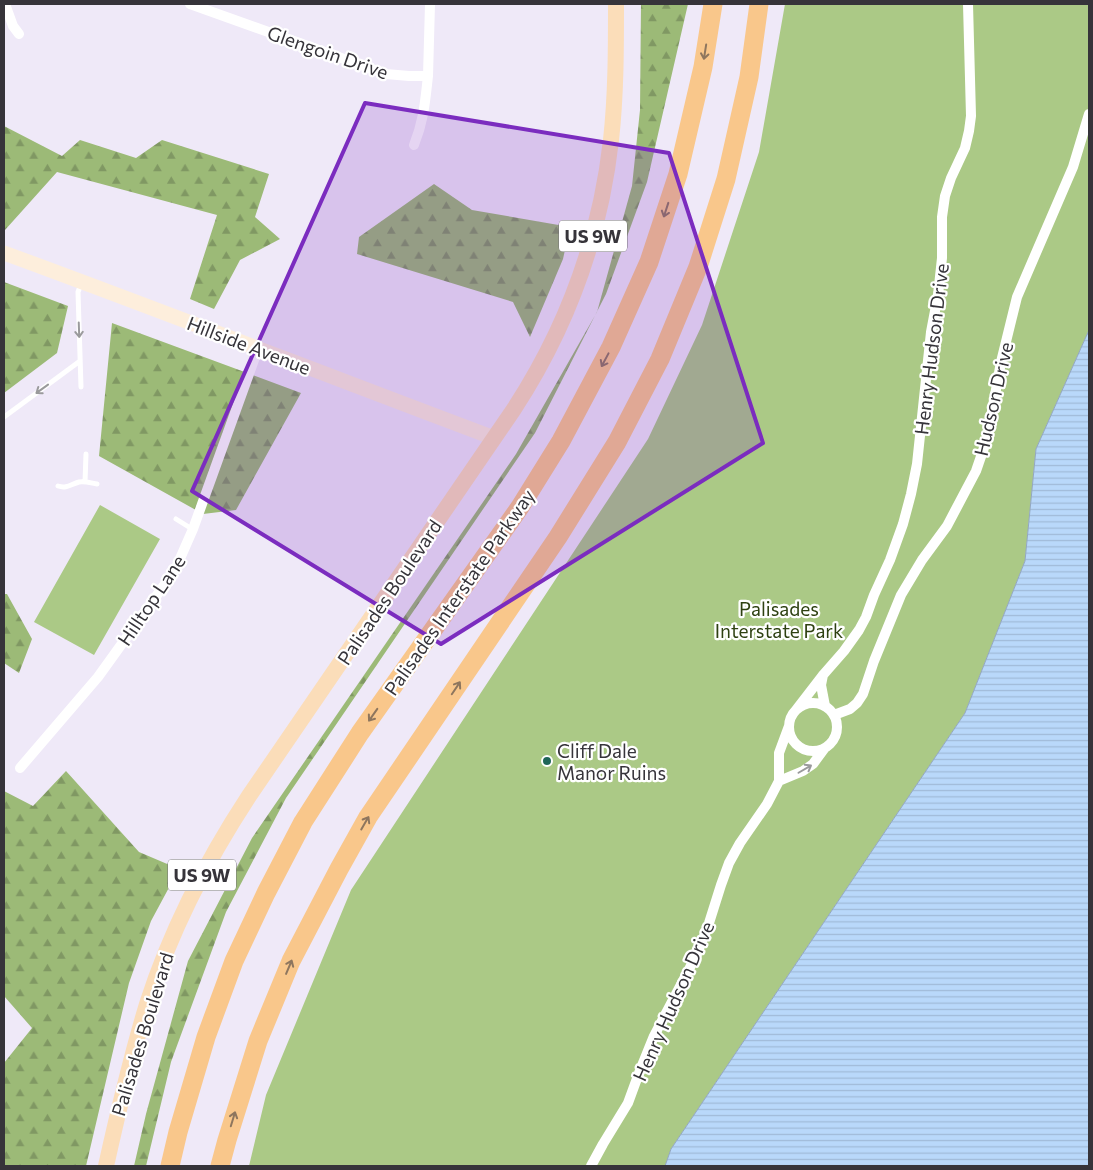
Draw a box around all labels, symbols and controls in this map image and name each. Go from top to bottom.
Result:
street label: Glengoin Drive [264,21,392,83]
one-way arrow [700,44,710,60]
one-way arrow [661,201,671,217]
road number: US 9W [559,220,627,252]
street label: Henry Hudson Drive [909,262,953,436]
street label: Hillside Avenue [184,311,314,379]
one-way arrow [74,321,84,337]
street label: Hudson Drive [969,340,1017,458]
one-way arrow [600,352,610,367]
one-way arrow [35,384,49,394]
street label: Palisades Interstate Parkway [379,484,539,700]
street label: Palisades Boulevard [332,515,446,669]
street label: Hilltop Lane [112,550,190,650]
park label: Palisades Interstate Park [715,597,843,642]
one-way arrow [451,682,461,696]
one-way arrow [368,708,378,722]
place label: Cliff Dale Manor Ruins [557,739,666,784]
marker: Cliff Dale Manor Ruins [541,755,553,767]
one-way arrow [797,763,811,773]
one-way arrow [360,816,370,831]
road number: US 9W [168,860,236,890]
street label: Henry Hudson Drive [627,918,719,1084]
street label: Palisades Boulevard [106,949,178,1119]
one-way arrow [285,960,294,975]
one-way arrow [229,1112,239,1128]

